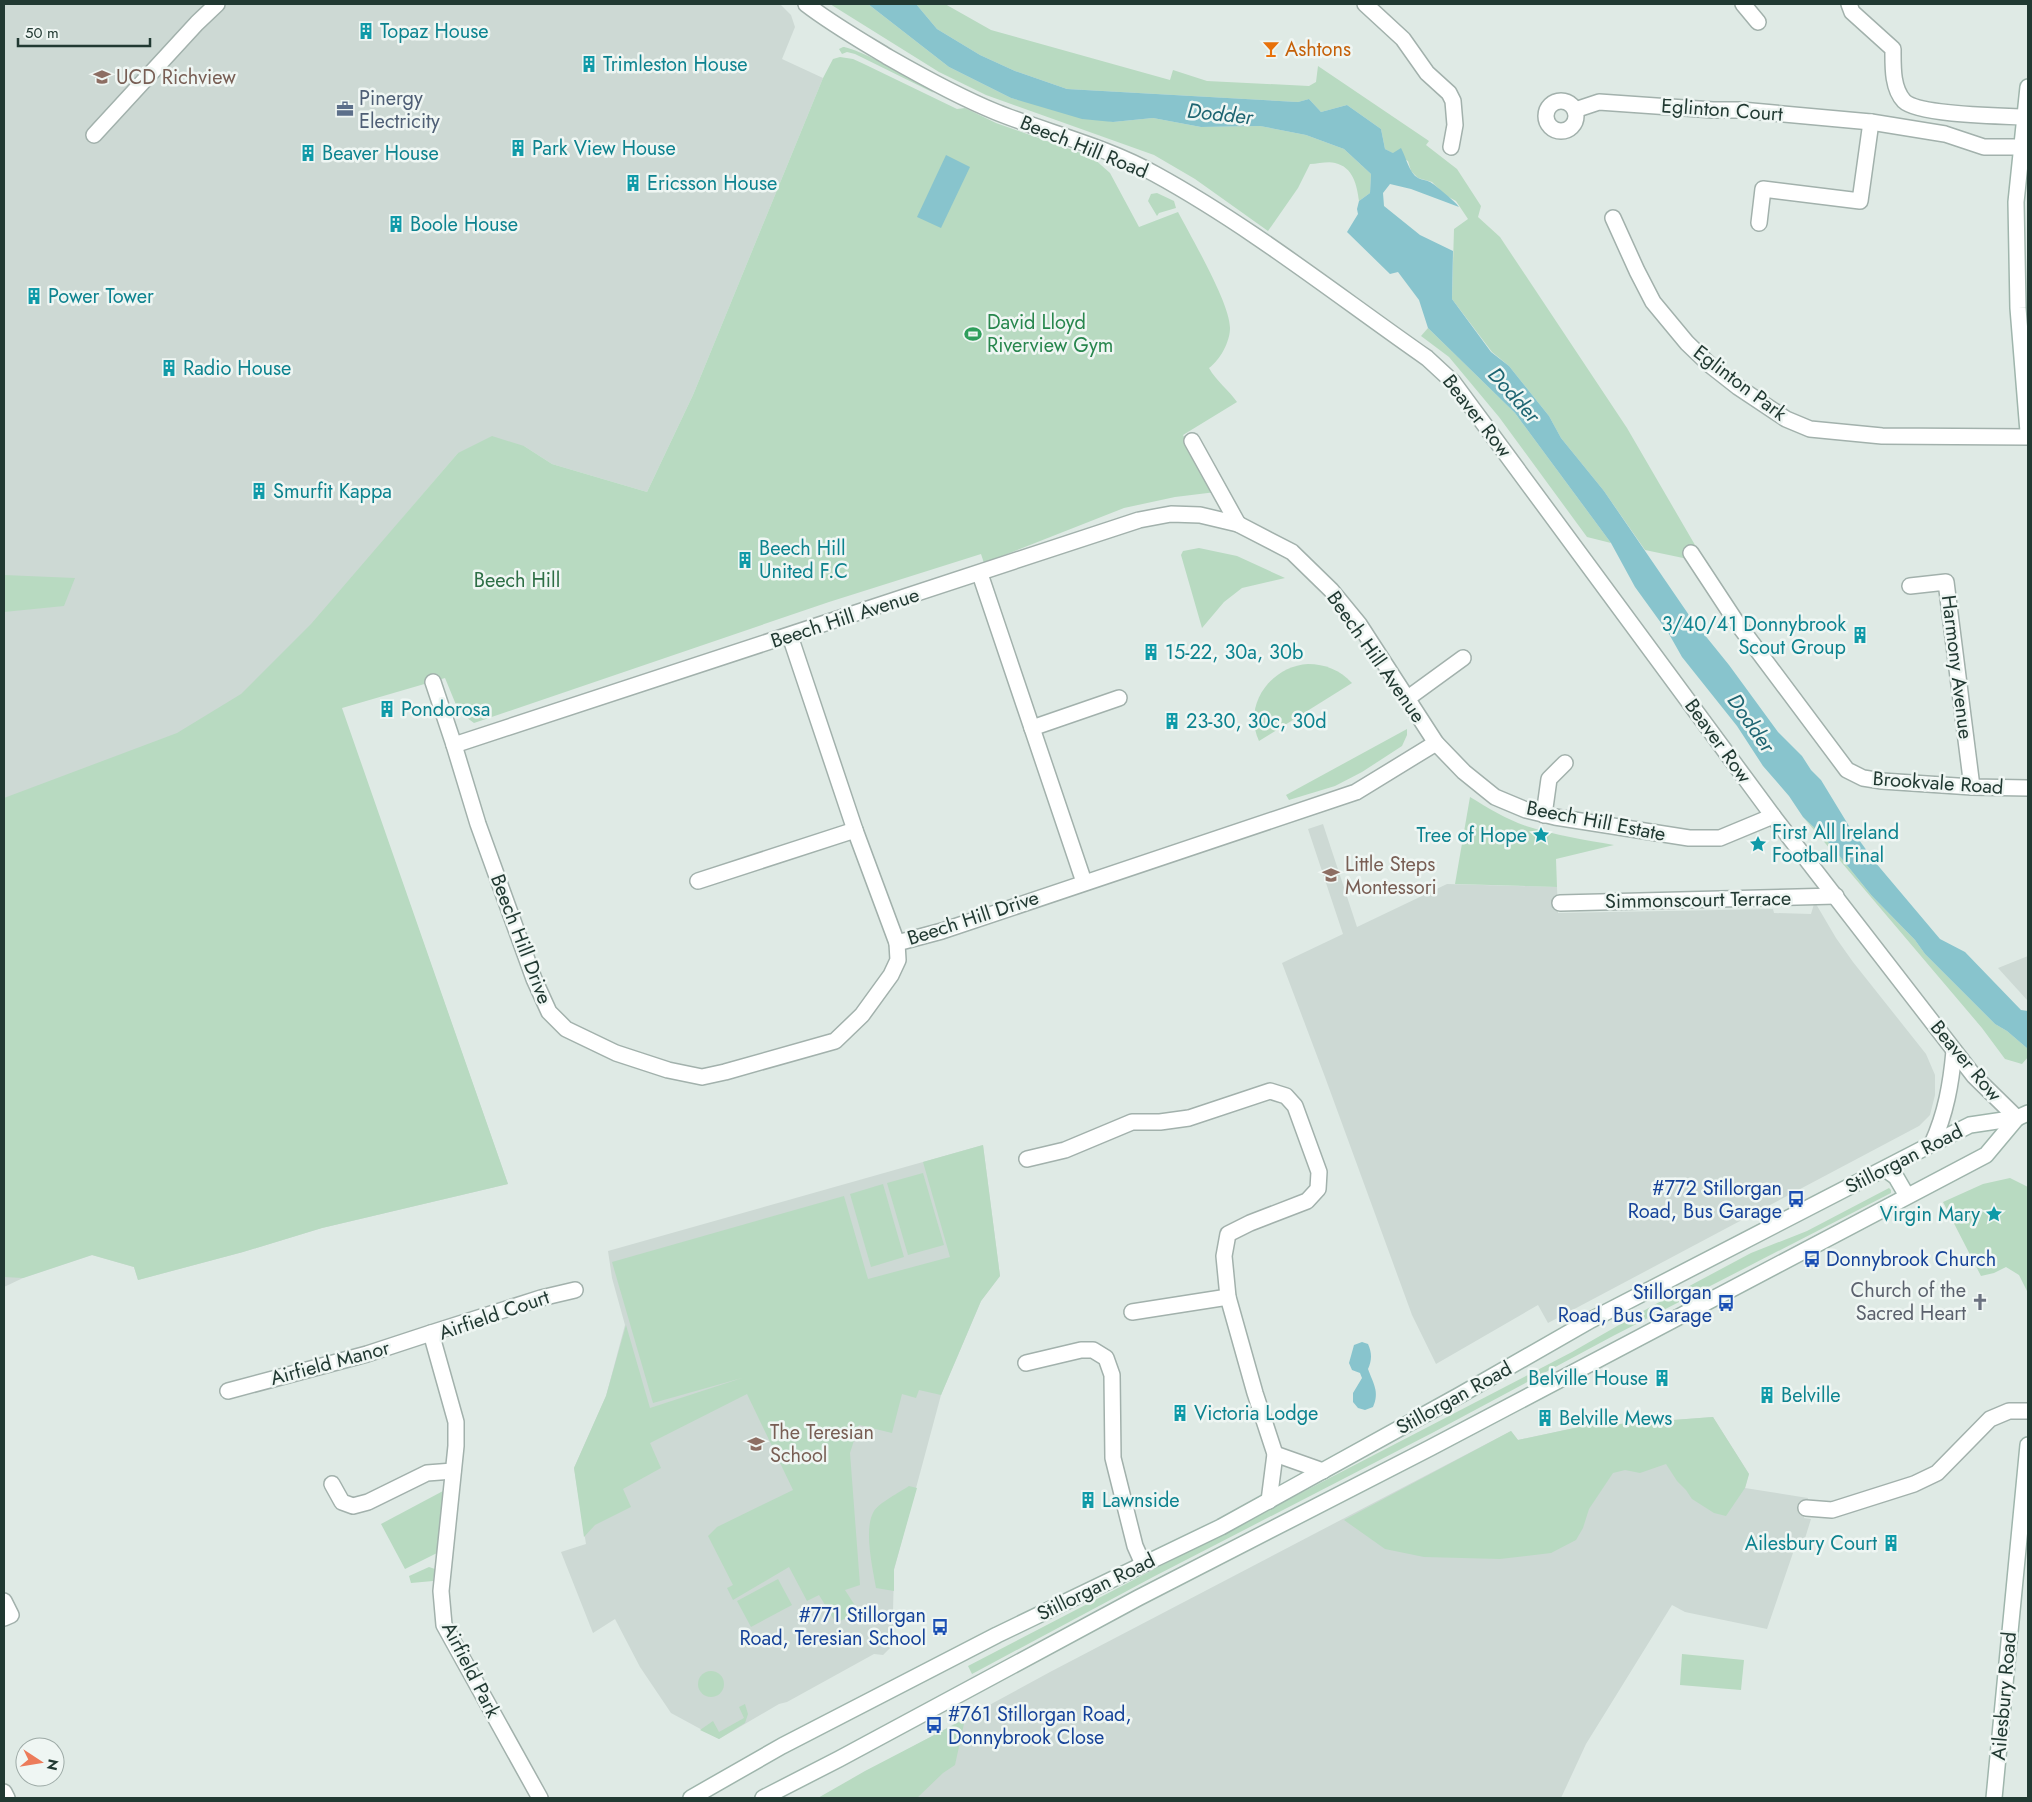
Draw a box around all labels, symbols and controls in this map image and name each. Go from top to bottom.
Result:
scale bar [18,15,150,47]
place label: Topaz House [380,17,489,46]
building icon: Topaz House [356,21,376,41]
text: 50 m [25,22,59,44]
place label: Ashtons [1285,35,1351,64]
bar icon: Ashtons [1261,39,1281,59]
place label: Trimleston House [603,50,748,79]
building icon: Trimleston House [579,54,599,74]
place label: UCD Richview [116,63,236,92]
school or university icon: UCD Richview [92,67,112,87]
place label: Pinergy Electricity [359,84,440,136]
street label: Eglinton Court [1660,91,1784,129]
water label: Dodder [1186,96,1255,132]
office icon: Pinergy Electricity [335,99,355,119]
street label: Beech Hill Road [1016,108,1152,186]
place label: Park View House [532,134,676,163]
building icon: Park View House [508,138,528,158]
place label: Beaver House [322,139,439,168]
building icon: Beaver House [298,143,318,163]
place label: Ericsson House [647,169,777,198]
building icon: Ericsson House [623,173,643,193]
place label: Boole House [410,210,518,239]
building icon: Boole House [386,214,406,234]
place label: Power Tower [48,282,154,311]
building icon: Power Tower [24,286,44,306]
place label: David Lloyd Riverview Gym [987,308,1113,360]
sports icon: David Lloyd Riverview Gym [963,324,983,344]
street label: Eglinton Park [1687,338,1793,428]
place label: Radio House [183,354,291,383]
building icon: Radio House [159,358,179,378]
water label: Dodder [1481,361,1548,430]
street label: Beaver Row [1435,368,1519,464]
place label: Smurfit Kappa [273,477,392,506]
building icon: Smurfit Kappa [249,481,269,501]
place label: Beech Hill United F.C [759,534,848,586]
building icon: Beech Hill United F.C [735,550,755,570]
park label: Beech Hill [474,566,560,595]
street label: Beech Hill Avenue [767,580,923,656]
street label: Beech Hill Avenue [1320,585,1432,729]
street label: Harmony Avenue [1934,593,1980,741]
place label: 3/40/41 Donnybrook Scout Group [1662,610,1846,662]
building icon: 3/40/41 Donnybrook Scout Group [1850,625,1870,645]
place label: 15-22, 30a, 30b [1165,638,1303,667]
building icon: 15-22, 30a, 30b [1141,642,1161,662]
water label: Dodder [1720,687,1783,759]
street label: Beaver Row [1677,693,1759,790]
place label: Pondorosa [401,695,490,724]
building icon: Pondorosa [377,699,397,719]
place label: 23-30, 30c, 30d [1186,707,1327,736]
building icon: 23-30, 30c, 30d [1162,711,1182,731]
street label: Brookvale Road [1872,764,2004,802]
street label: Beech Hill Estate [1524,793,1668,849]
place label: First All Ireland Football Final [1772,818,1899,870]
place label: Tree of Hope [1417,821,1527,850]
place icon: Tree of Hope [1531,825,1551,845]
place icon: First All Ireland Football Final [1748,834,1768,854]
place label: Little Steps Montessori [1345,850,1437,902]
school or university icon: Little Steps Montessori [1321,865,1341,885]
street label: Beech Hill Drive [483,870,559,1008]
street label: Beech Hill Drive [903,883,1043,953]
street label: Simmonscourt Terrace [1605,884,1791,916]
street label: Beaver Row [1923,1014,2009,1108]
street label: Stillorgan Road [1840,1117,1968,1201]
place label: #772 Stillorgan Road, Bus Garage [1628,1174,1782,1226]
bus stop icon: #772 Stillorgan Road, Bus Garage [1786,1189,1806,1209]
place label: Virgin Mary [1880,1200,1980,1229]
place icon: Virgin Mary [1984,1204,2004,1224]
place label: Donnybrook Church [1826,1245,1996,1274]
bus stop icon: Donnybrook Church [1802,1249,1822,1269]
place label: Church of the Sacred Heart [1850,1276,1966,1328]
place label: Stillorgan Road, Bus Garage [1558,1278,1712,1330]
street label: Airfield Court [435,1282,553,1347]
church icon: Church of the Sacred Heart [1970,1292,1990,1312]
bus stop icon: Stillorgan Road, Bus Garage [1716,1293,1736,1313]
street label: Airfield Manor [267,1333,393,1393]
street label: Stillorgan Road [1391,1354,1517,1442]
place label: Belville House [1528,1364,1648,1393]
building icon: Belville House [1652,1368,1672,1388]
place label: Belville [1781,1381,1841,1410]
building icon: Belville [1757,1385,1777,1405]
place label: Victoria Lodge [1194,1399,1318,1428]
building icon: Victoria Lodge [1170,1403,1190,1423]
place label: Belville Mews [1559,1404,1672,1433]
building icon: Belville Mews [1535,1408,1555,1428]
place label: The Teresian School [770,1418,874,1470]
school or university icon: The Teresian School [746,1434,766,1454]
place label: Lawnside [1102,1486,1180,1515]
building icon: Lawnside [1078,1490,1098,1510]
place label: Ailesbury Court [1745,1529,1877,1558]
building icon: Ailesbury Court [1881,1533,1901,1553]
street label: Stillorgan Road [1032,1546,1160,1628]
place label: #771 Stillorgan Road, Teresian School [739,1601,926,1653]
street label: Airfield Park [434,1617,508,1723]
bus stop icon: #771 Stillorgan Road, Teresian School [930,1617,950,1637]
street label: Ailesbury Road [1984,1631,2024,1761]
place label: #761 Stillorgan Road, Donnybrook Close [948,1700,1132,1752]
bus stop icon: #761 Stillorgan Road, Donnybrook Close [924,1715,944,1735]
north arrow [15,1737,65,1787]
text: N [42,1757,64,1772]

